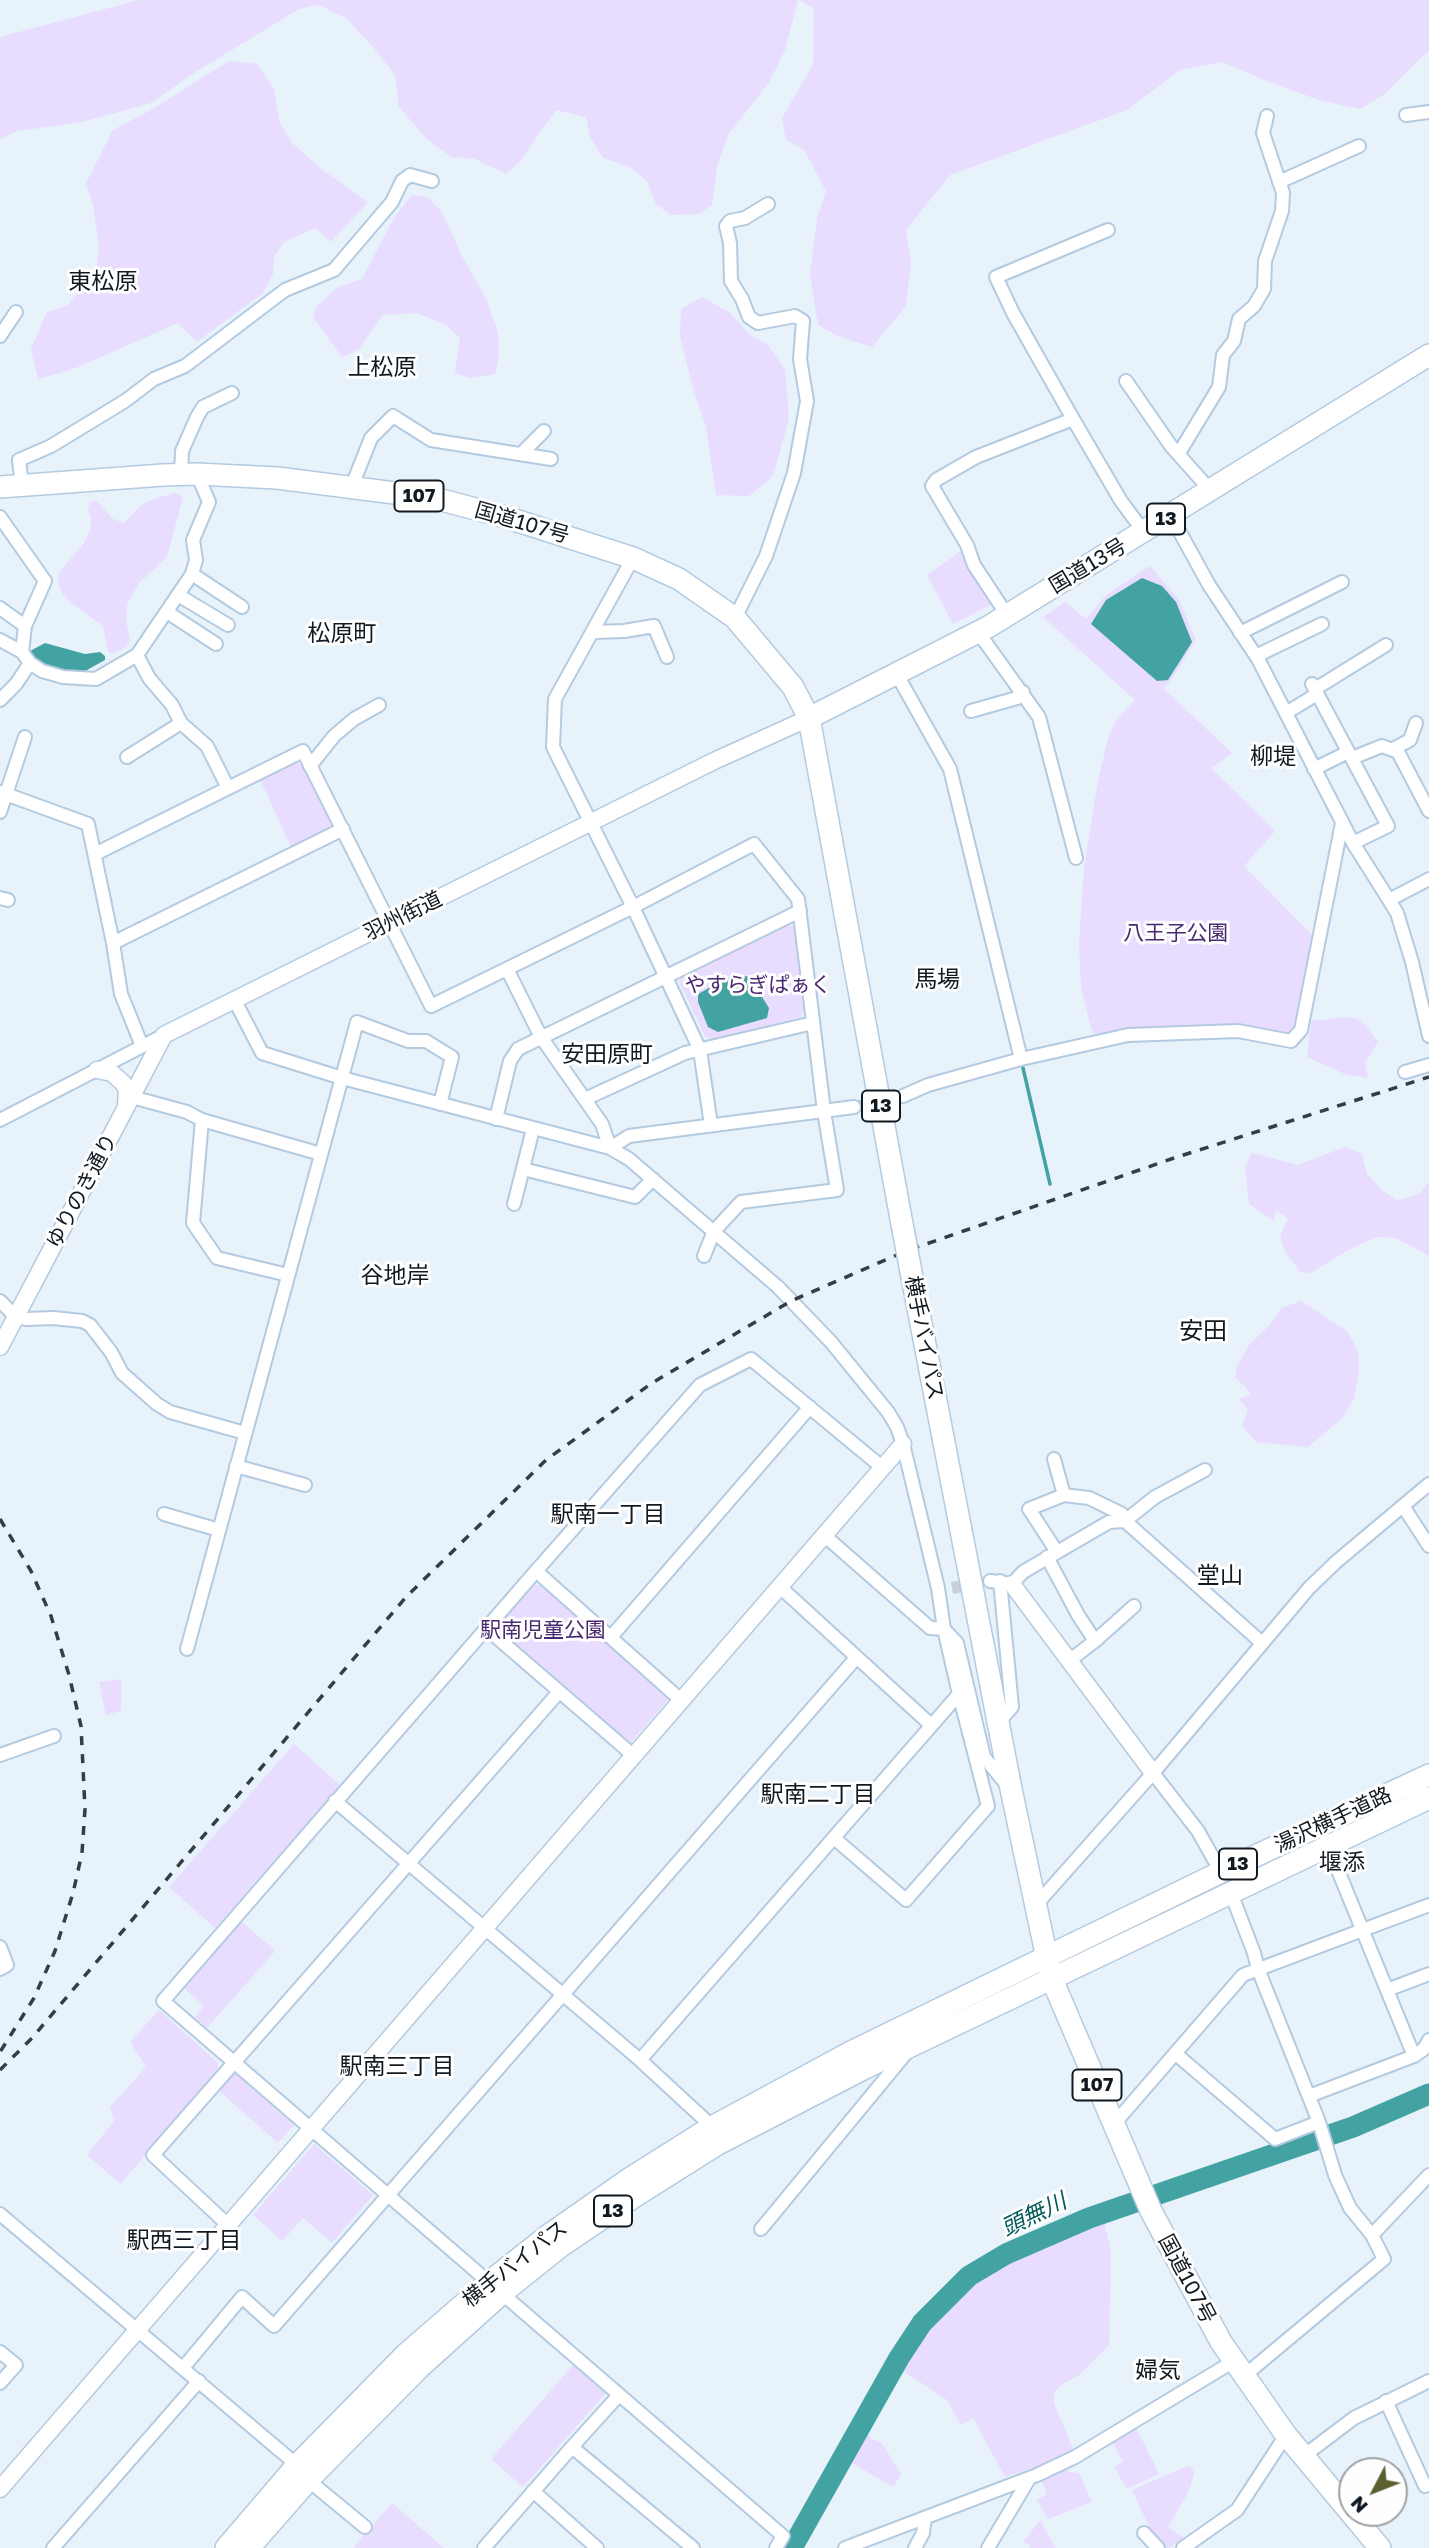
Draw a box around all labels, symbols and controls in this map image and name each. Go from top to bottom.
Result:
district label: 東松原 [69,268,137,296]
district label: 上松原 [348,354,416,382]
road number: 107 [394,481,444,512]
street label: 国道107号 [472,497,572,549]
road number: 13 [1147,504,1185,534]
street label: 国道13号 [1045,533,1131,599]
district label: 松原町 [308,620,376,648]
district label: 柳堤 [1250,743,1296,771]
street label: 羽州街道 [360,886,446,946]
park label: 八王子公園 [1124,920,1228,946]
district label: 馬場 [914,966,960,994]
park label: やすらぎぱぁく [685,972,831,998]
district label: 安田原町 [561,1041,653,1069]
road number: 13 [862,1090,900,1122]
street label: ゆりのき通り [41,1129,123,1253]
district label: 谷地岸 [361,1262,429,1290]
street label: 横手バイパス [900,1274,948,1402]
district label: 安田 [1179,1317,1227,1345]
district label: 駅南一丁目 [551,1501,665,1529]
district label: 堂山 [1197,1562,1243,1590]
park label: 駅南児童公園 [480,1617,606,1643]
district label: 駅南二丁目 [761,1781,875,1809]
street label: 湯沢横手道路 [1271,1782,1395,1858]
road number: 13 [1219,1848,1257,1880]
district label: 堰添 [1319,1849,1365,1877]
district label: 駅南三丁目 [340,2053,454,2081]
road number: 107 [1072,2070,1122,2100]
water label: 頭無川 [997,2187,1071,2243]
road number: 13 [594,2196,632,2226]
street label: 横手バイパス [458,2215,572,2313]
district label: 駅西三丁目 [127,2227,241,2255]
street label: 国道107号 [1153,2230,1221,2328]
district label: 婦気 [1135,2357,1181,2385]
north arrow [1338,2457,1408,2527]
text: N [1345,2492,1372,2518]

